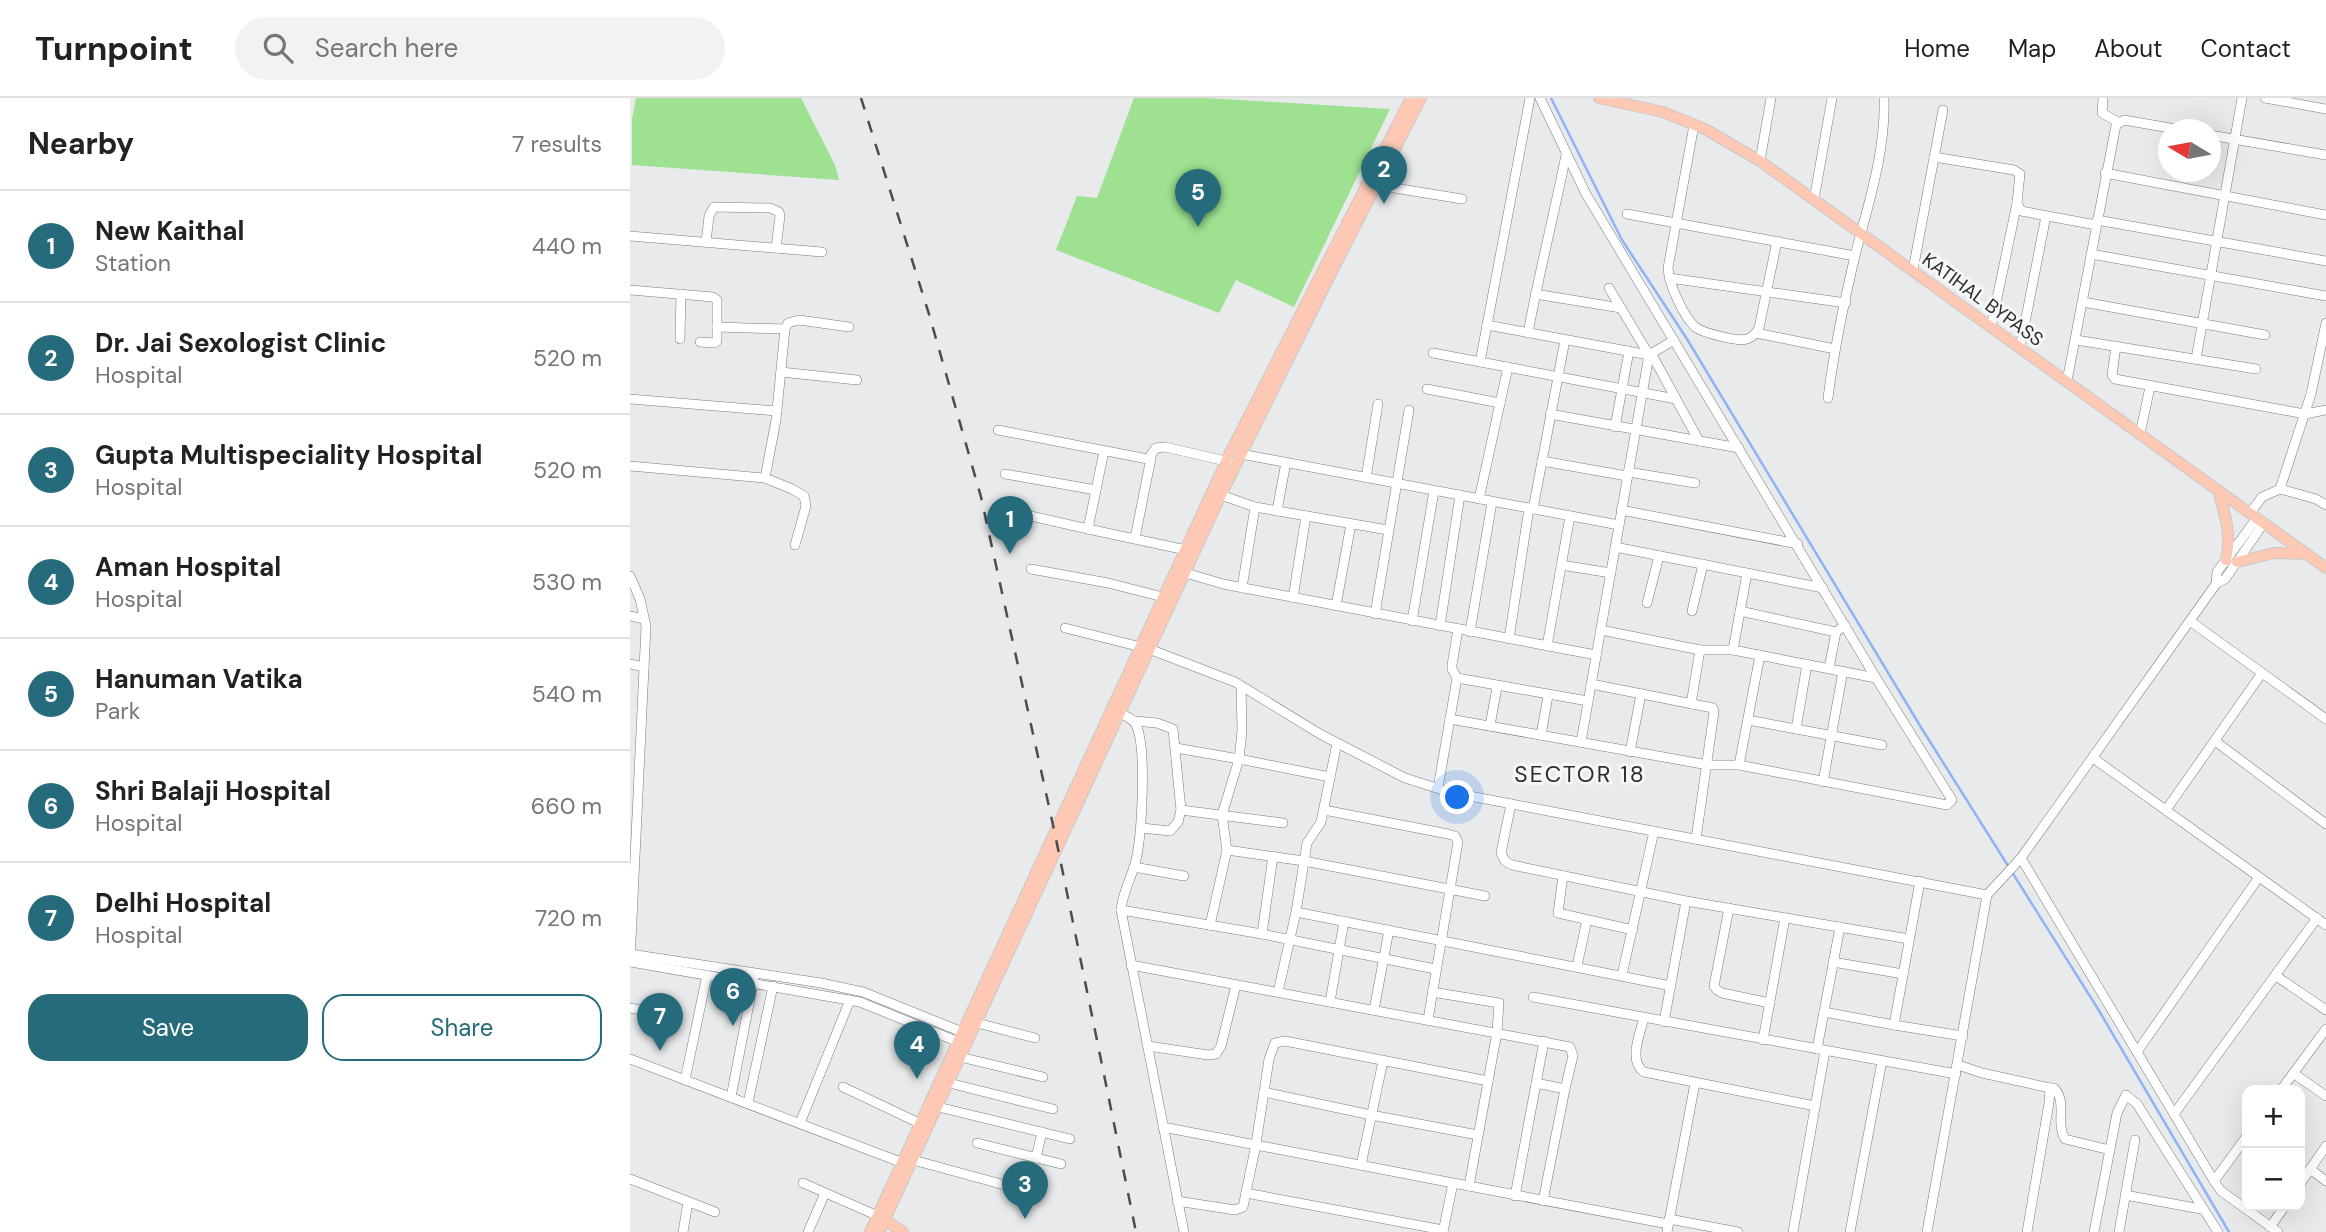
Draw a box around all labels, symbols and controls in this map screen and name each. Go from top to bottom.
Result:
search box [235,17,725,80]
text: Turnpoint [35,27,193,70]
icon: search [259,29,297,67]
text: Search here [315,31,458,65]
text: Home [1904,33,1970,64]
text: Map [2008,33,2056,64]
text: About [2094,33,2163,64]
text: Contact [2201,33,2291,64]
north arrow [2158,119,2221,182]
text: Nearby [28,124,134,163]
text: 7 results [512,129,602,159]
pin: 2 [1361,146,1407,204]
pin: 5 [1175,169,1221,227]
text: New Kaithal [95,214,244,248]
text: 1 [47,231,55,261]
text: 440 m [532,231,602,261]
street label: KATIHAL BYPASS [1917,247,2048,352]
text: Station [95,248,171,278]
text: Dr. Jai Sexologist Clinic [95,326,386,360]
text: 2 [44,343,58,373]
text: 520 m [533,343,602,373]
text: Hospital [95,360,182,390]
text: Gupta Multispeciality Hospital [95,438,482,472]
text: 3 [44,455,58,485]
text: 520 m [533,455,602,485]
text: Hospital [95,472,182,502]
pin: 1 [987,496,1033,554]
text: Aman Hospital [95,550,281,584]
text: 4 [44,567,58,597]
text: 530 m [532,567,602,597]
text: Hospital [95,584,182,614]
text: Hanuman Vatika [95,662,303,696]
text: 5 [44,679,58,709]
text: 540 m [532,679,602,709]
text: Park [95,696,140,726]
district label: SECTOR 18 [1514,759,1646,789]
text: Shri Balaji Hospital [95,774,331,808]
your location [1440,780,1474,814]
text: 6 [44,791,58,821]
text: 660 m [531,791,602,821]
text: Hospital [95,808,182,838]
text: Delhi Hospital [95,886,271,920]
text: 7 [45,903,57,933]
text: 720 m [535,903,602,933]
text: Hospital [95,920,182,950]
pin: 6 [710,968,756,1026]
pin: 7 [637,993,683,1051]
button: Save [28,994,308,1061]
button: Share [322,994,602,1061]
pin: 4 [894,1021,940,1079]
map controls [2242,1085,2305,1211]
button: + [2242,1085,2305,1148]
button: − [2242,1148,2305,1211]
pin: 3 [1002,1161,1048,1219]

